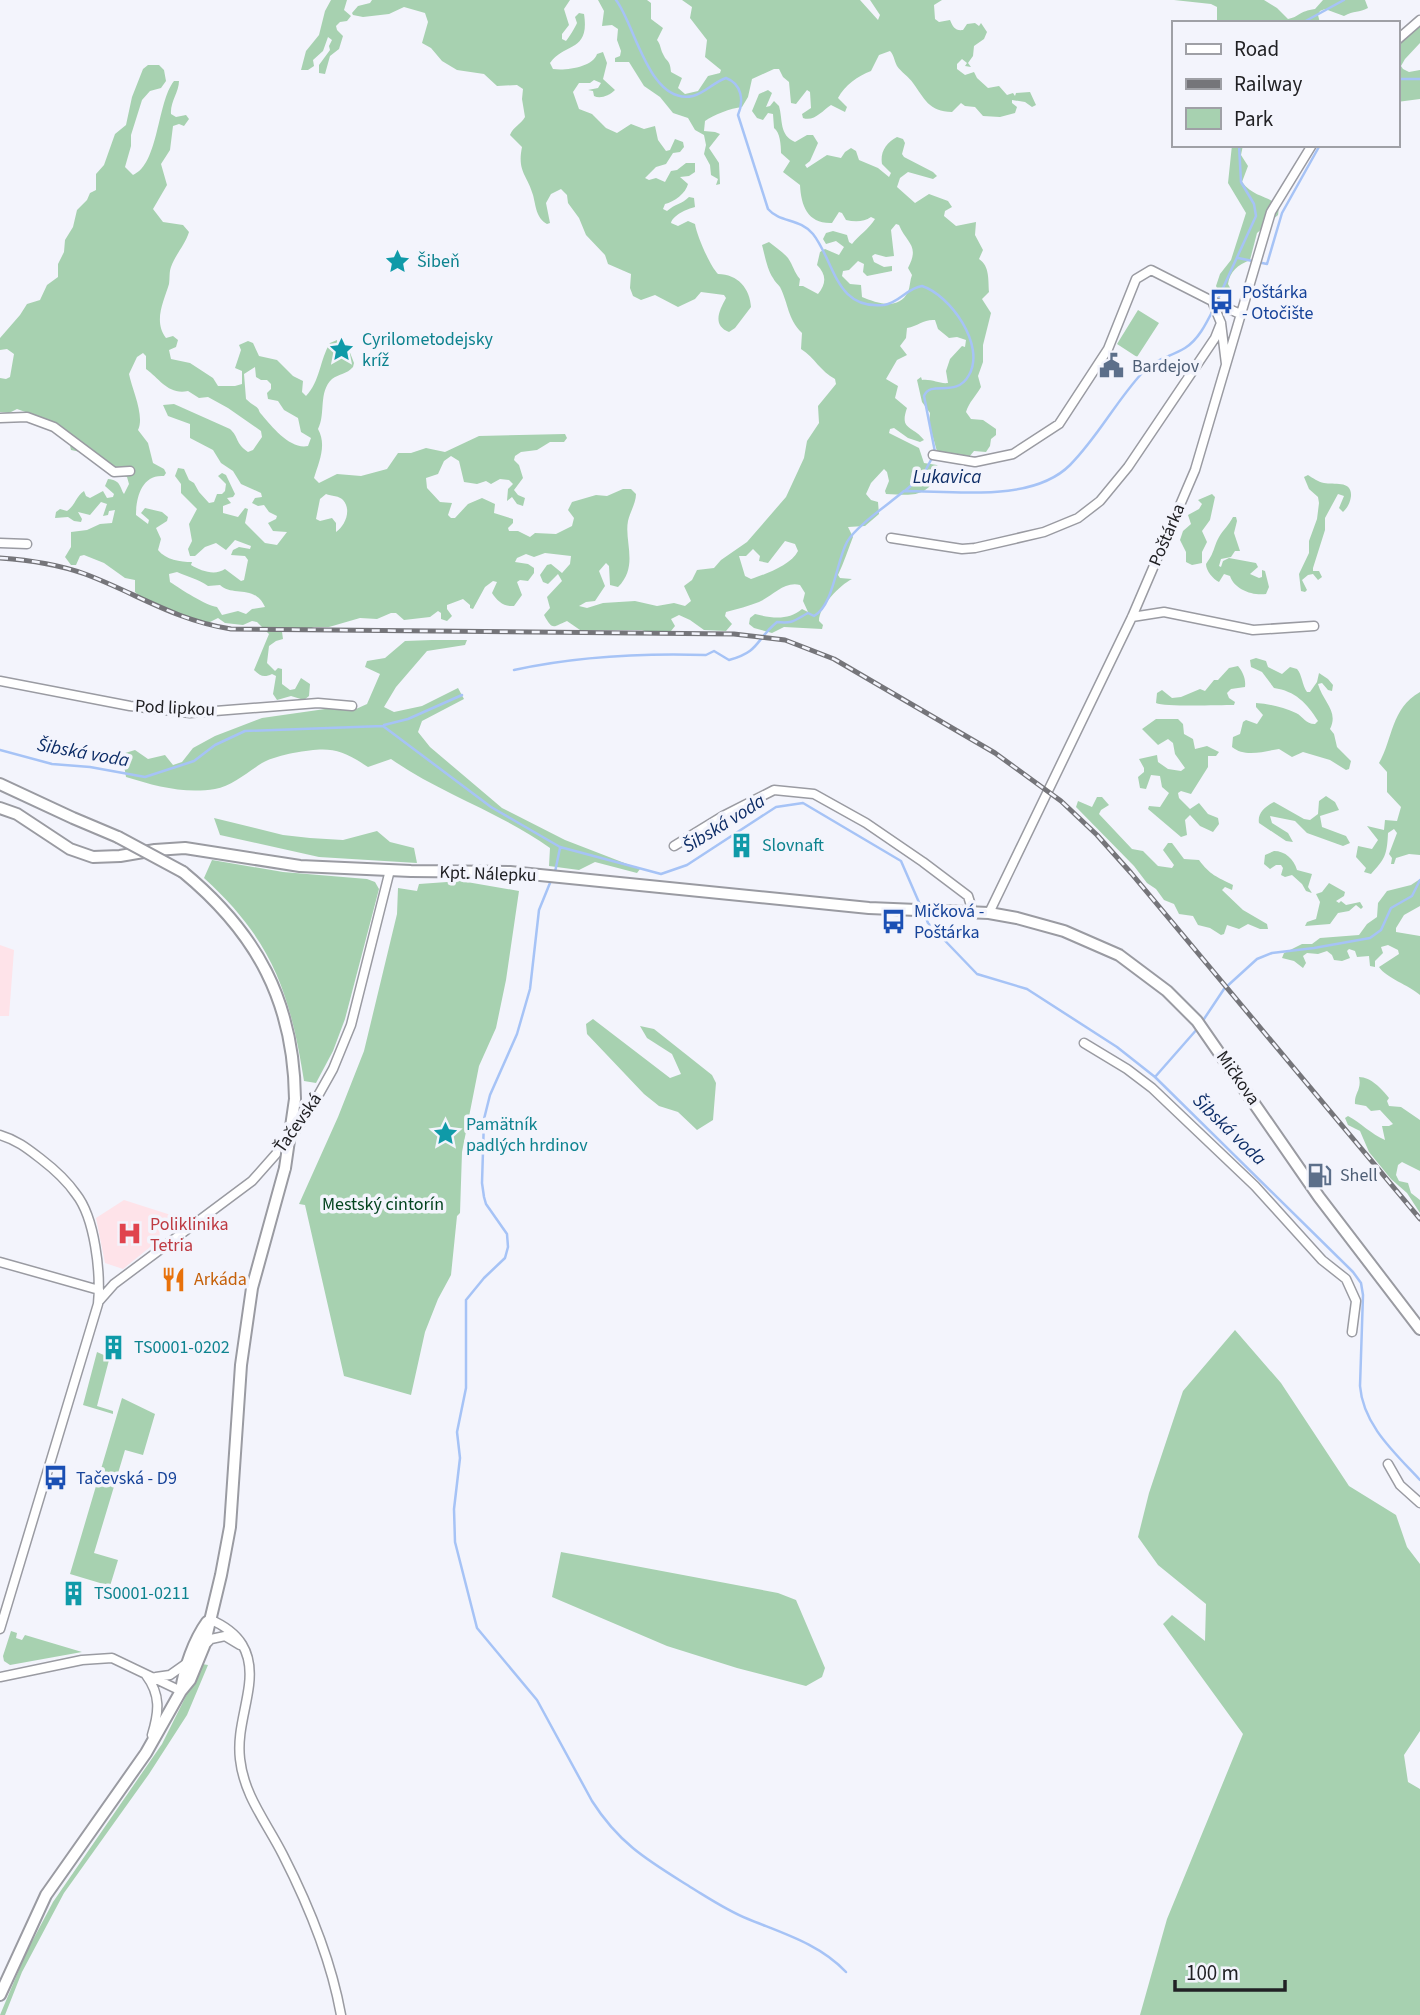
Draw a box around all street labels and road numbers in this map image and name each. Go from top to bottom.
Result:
street label: Poštárka [1143,500,1191,570]
street label: Pod lipkou [134,693,216,723]
street label: Kpt. Nálepku [439,860,537,888]
street label: Mičkova [1210,1046,1266,1110]
street label: Ťačevská [268,1088,328,1158]

